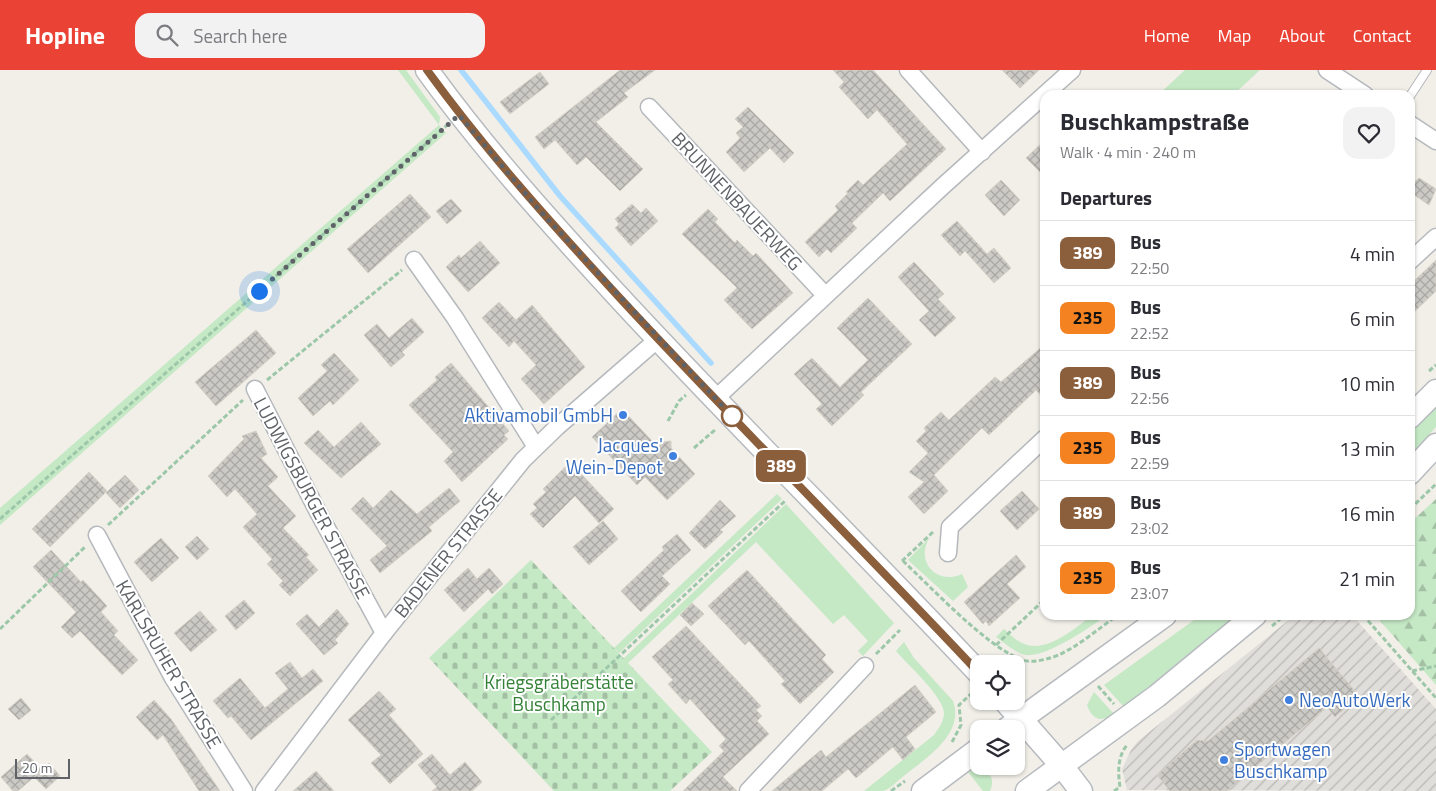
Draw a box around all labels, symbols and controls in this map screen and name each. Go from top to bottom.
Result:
search box [135,13,485,58]
text: Hopline [25,17,105,53]
icon: search [153,21,181,49]
text: Search here [193,21,287,50]
text: Home [1144,22,1190,49]
text: Map [1218,22,1251,49]
text: About [1279,22,1325,49]
text: Contact [1353,22,1411,49]
text: Buschkampstraße [1060,103,1249,139]
button: heart [1343,107,1395,159]
street label: BRUNNENBAUERWEG [665,125,810,277]
text: Walk · 4 min · 240 m [1060,140,1196,164]
text: Departures [1060,183,1152,212]
text: Bus [1130,227,1161,256]
text: 389 [1072,239,1103,266]
text: 4 min [1350,239,1395,268]
text: 22:50 [1130,256,1169,280]
your location [247,279,272,304]
text: Bus [1130,292,1161,321]
text: 235 [1072,304,1103,331]
text: 6 min [1350,304,1395,333]
text: 22:52 [1130,321,1169,345]
text: Bus [1130,357,1161,386]
text: 389 [1072,369,1103,396]
text: 10 min [1339,369,1395,398]
text: 22:56 [1130,386,1169,410]
street label: LUDWIGSBURGER STRASSE [247,392,378,604]
place label: Aktivamobil GmbH [464,400,613,429]
unlabelled marker [721,405,743,427]
marker: Aktivamobil GmbH [617,409,629,421]
text: Bus [1130,422,1161,451]
place label: Jacques' Wein-Depot [566,430,663,481]
text: 235 [1072,434,1103,461]
text: 13 min [1339,434,1395,463]
marker: Jacques' Wein-Depot [667,450,679,462]
line badge: 389 [752,450,810,482]
text: 22:59 [1130,451,1169,475]
text: 389 [766,452,796,479]
street label: BADENER STRASSE [386,482,509,624]
text: Bus [1130,487,1161,516]
text: 389 [1072,499,1103,526]
text: 16 min [1339,499,1395,528]
text: 23:02 [1130,516,1169,540]
text: Bus [1130,552,1161,581]
text: 235 [1072,564,1103,591]
text: 21 min [1339,564,1395,593]
street label: KARLSRUHER STRASSE [109,574,230,754]
text: 23:07 [1130,581,1169,605]
map controls [970,655,1025,775]
button: locate [970,655,1025,710]
park label: Kriegsgräberstätte Buschkamp [484,667,634,718]
place label: NeoAutoWerk [1299,685,1411,714]
marker: NeoAutoWerk [1283,694,1295,706]
button: layers [970,720,1025,775]
place label: Sportwagen Buschkamp [1234,734,1331,785]
marker: Sportwagen Buschkamp [1218,754,1230,766]
scale bar [15,756,70,779]
text: 20 m [22,757,52,778]

